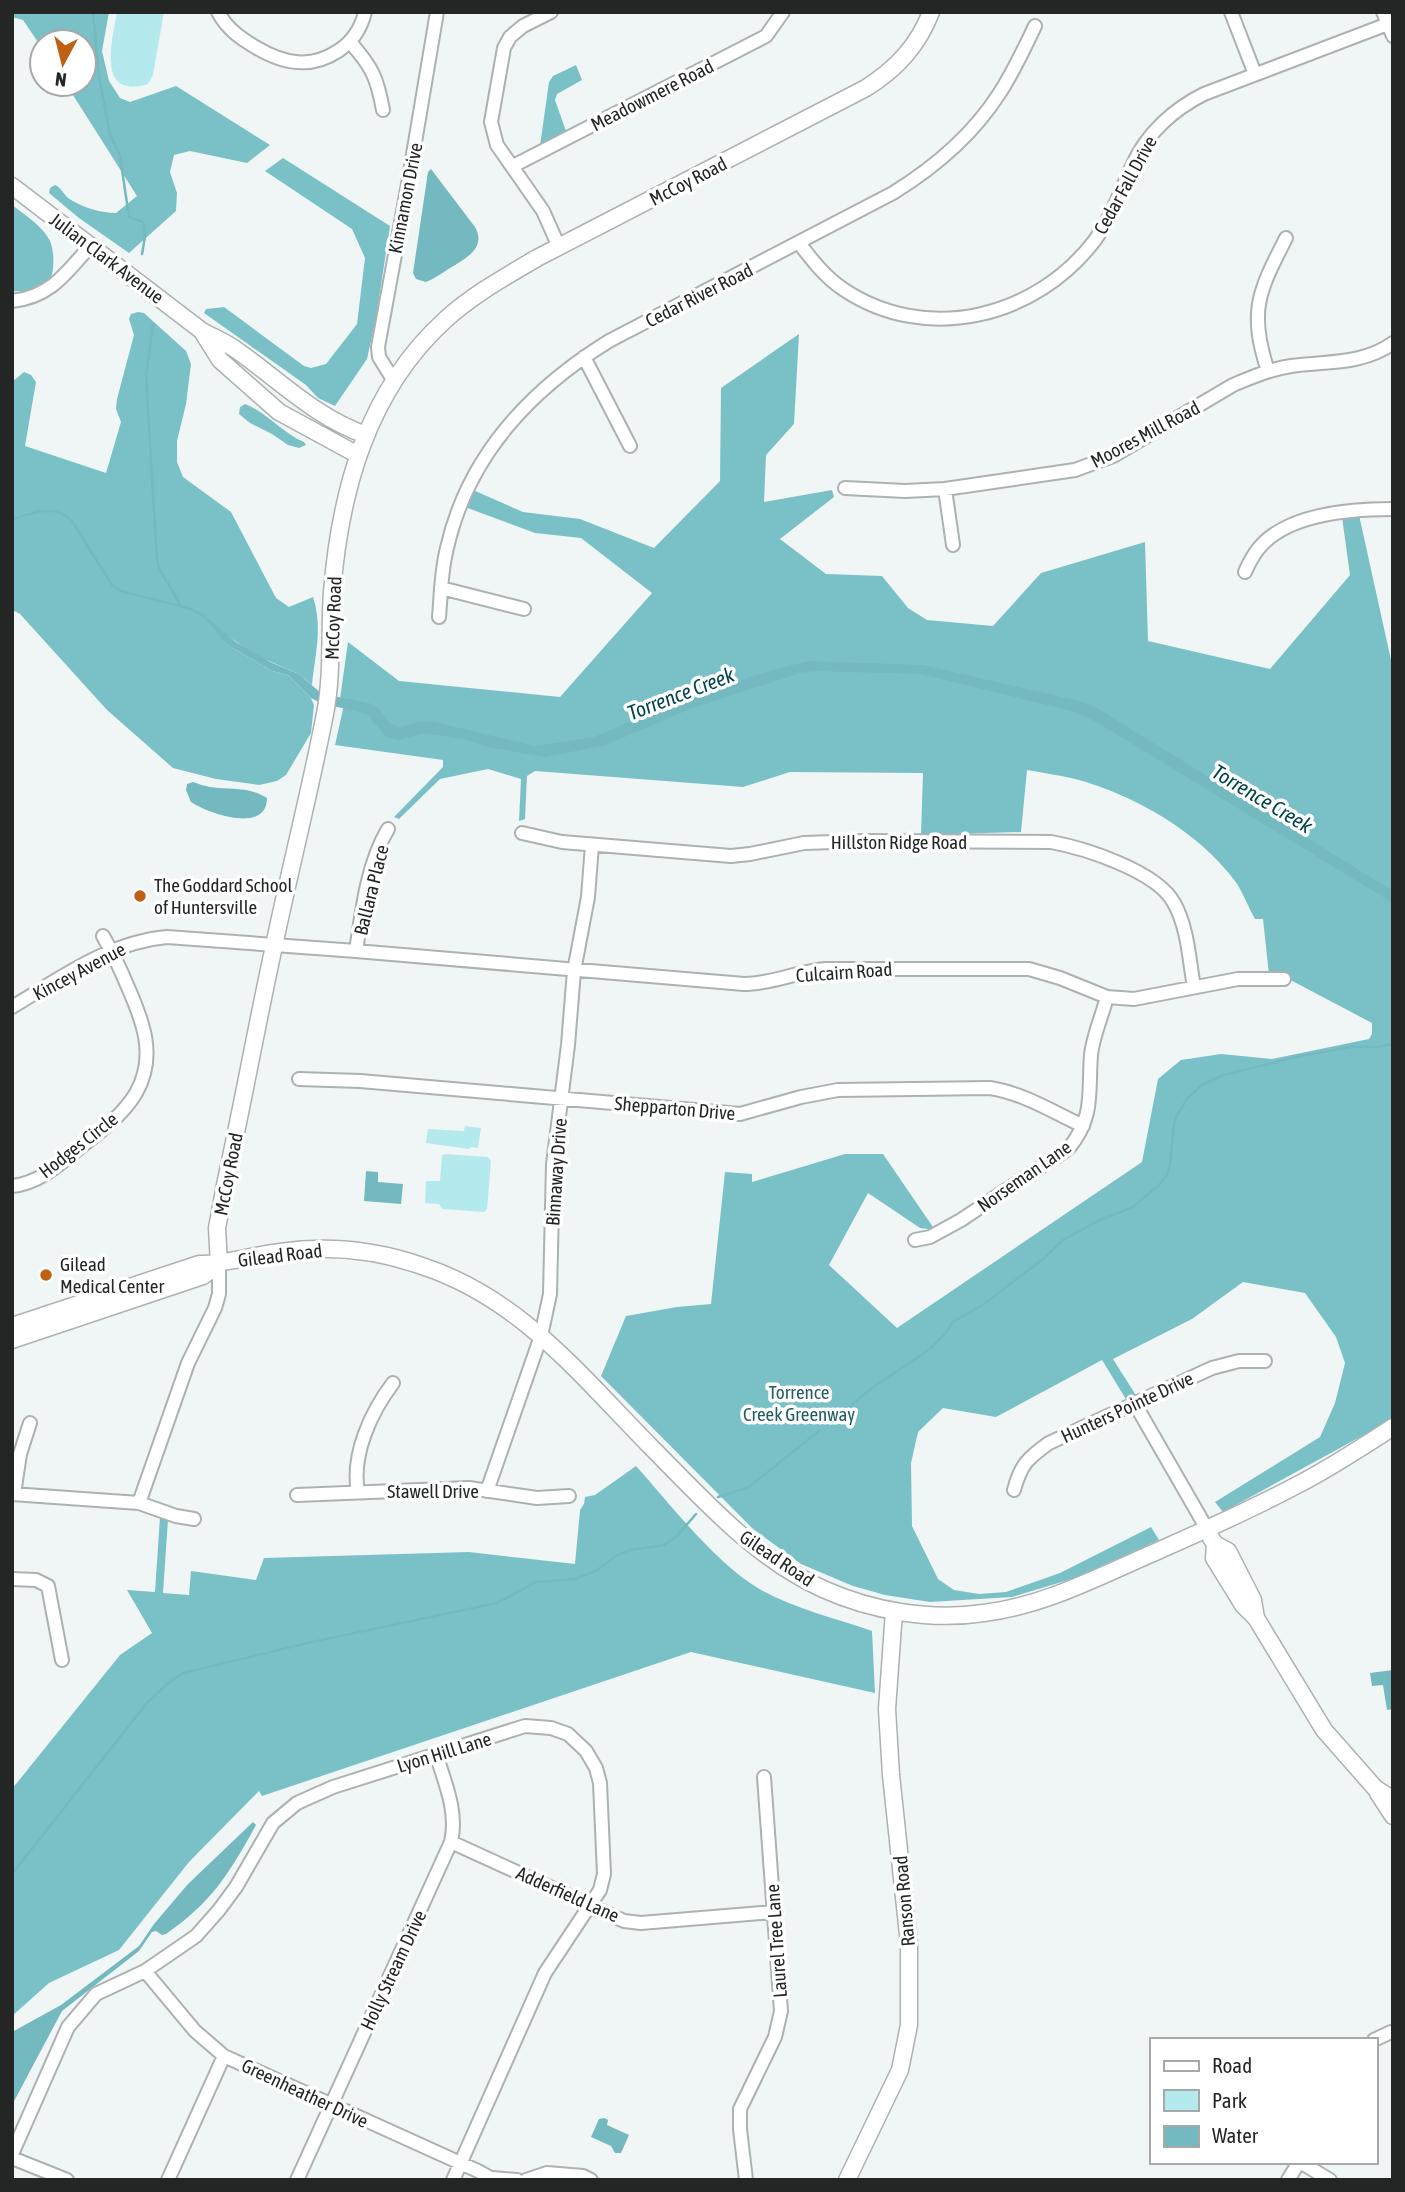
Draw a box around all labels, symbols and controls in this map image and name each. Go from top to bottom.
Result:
north arrow [28,28,98,98]
street label: Meadowmere Road [587,55,717,135]
text: N [54,68,68,91]
street label: Cedar Fall Drive [1089,132,1161,238]
street label: Kinnamon Drive [383,141,427,255]
street label: McCoy Road [646,152,730,210]
street label: Julian Clark Avenue [46,208,168,308]
street label: Cedar River Road [642,258,756,332]
street label: Moores Mill Road [1087,396,1203,472]
street label: McCoy Road [321,576,345,660]
water label: Torrence Creek [624,661,738,724]
water label: Torrence Creek [1208,759,1318,838]
street label: Hillston Ridge Road [831,831,967,853]
street label: Ballara Place [349,843,393,937]
place label: The Goddard School of Huntersville [154,874,293,918]
marker: The Goddard School of Huntersville [132,888,148,904]
street label: Kincey Avenue [29,937,129,1005]
street label: Culcairn Road [795,958,893,986]
street label: Shepparton Drive [614,1092,736,1124]
street label: Hodges Circle [34,1107,122,1183]
street label: Binnaway Drive [541,1117,571,1227]
street label: McCoy Road [209,1131,247,1217]
street label: Norseman Lane [973,1136,1075,1216]
street label: Gilead Road [237,1239,323,1271]
place label: Gilead Medical Center [60,1253,164,1297]
marker: Gilead Medical Center [38,1267,54,1283]
street label: Hunters Pointe Drive [1057,1367,1197,1447]
park label: Torrence Creek Greenway [743,1381,855,1425]
street label: Stawell Drive [387,1480,479,1502]
street label: Gilead Road [736,1525,818,1591]
street label: Lyon Hill Lane [394,1727,494,1777]
street label: Ranson Road [889,1855,919,1947]
street label: Adderfield Lane [513,1862,623,1926]
street label: Laurel Tree Lane [761,1883,791,1999]
street label: Holly Stream Drive [356,1906,430,2034]
legend [1150,2038,1377,2164]
text: Road [1212,2053,1252,2077]
street label: Greenheather Drive [238,2054,372,2132]
text: Park [1212,2088,1247,2112]
text: Water [1212,2123,1259,2147]

